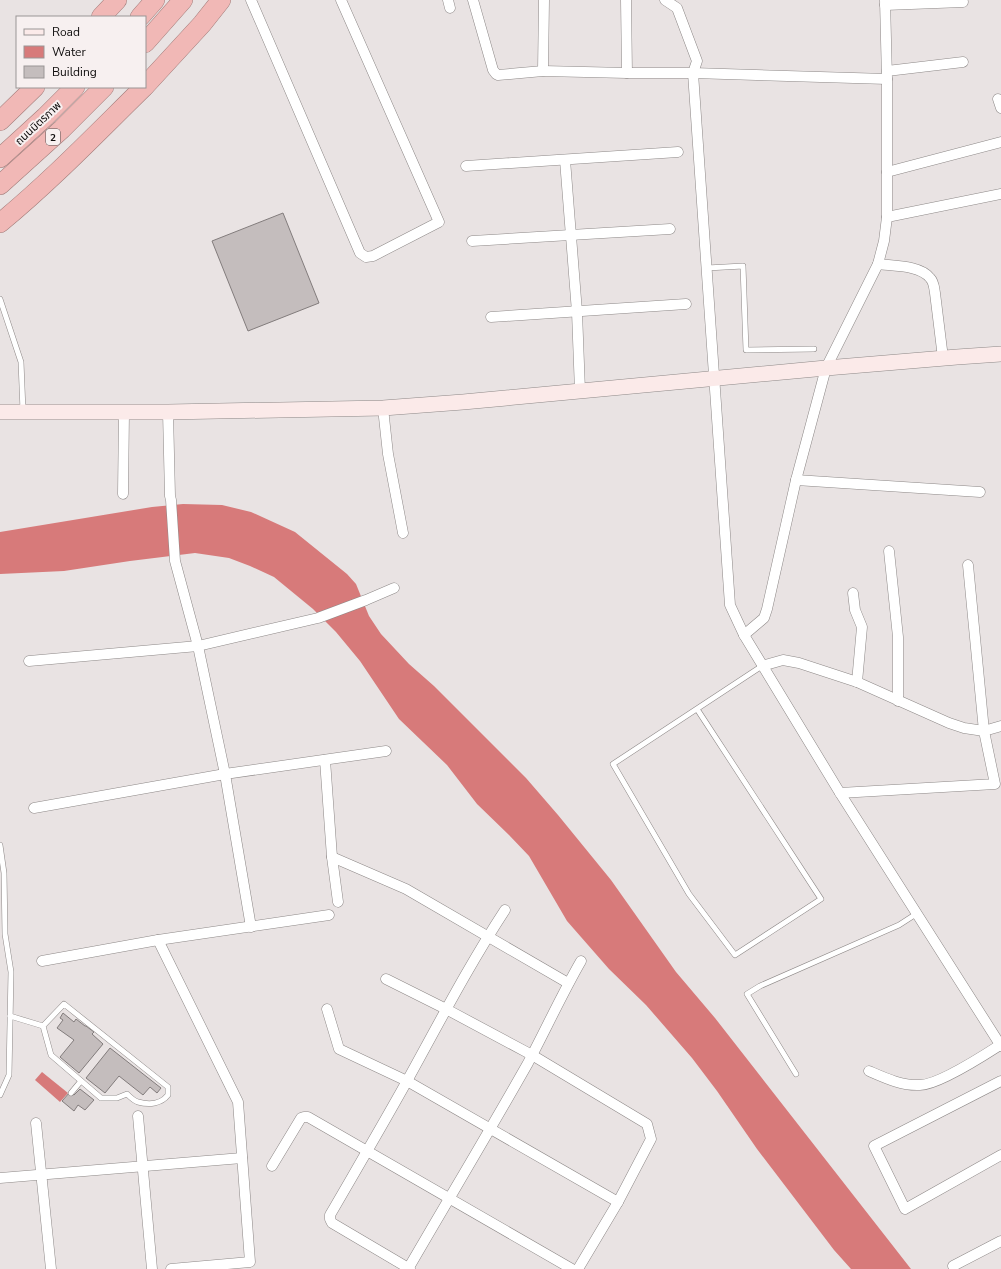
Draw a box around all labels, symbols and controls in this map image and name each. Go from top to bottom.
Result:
legend [16,16,146,88]
text: Road [52,24,80,40]
text: Water [52,44,86,60]
text: Building [52,64,97,80]
street label: ถนนมิตรภาพ [12,98,65,149]
road number: 2 [46,129,60,145]

